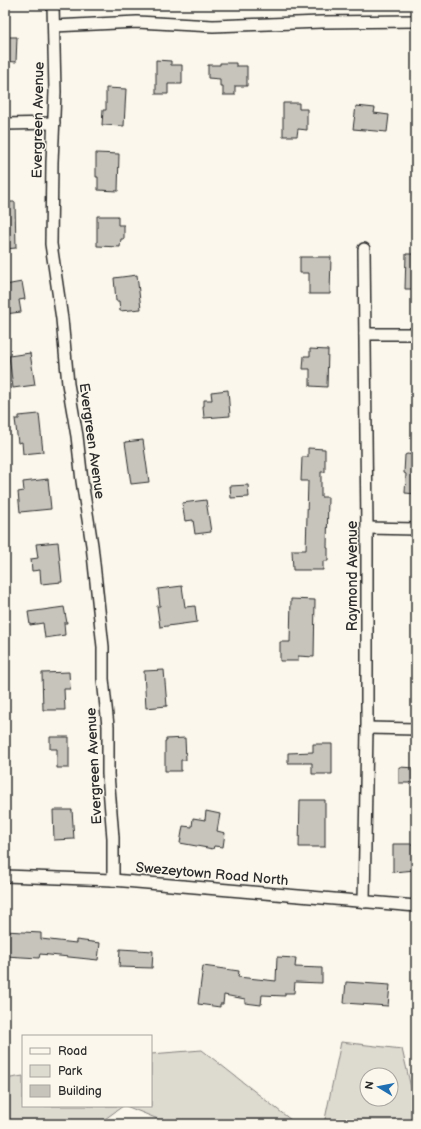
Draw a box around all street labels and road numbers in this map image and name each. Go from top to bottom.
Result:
street label: Evergreen Avenue [28,61,48,179]
street label: Evergreen Avenue [75,382,109,500]
street label: Raymond Avenue [344,521,361,631]
street label: Evergreen Avenue [82,707,106,825]
street label: Swezeytown Road North [135,859,289,889]

